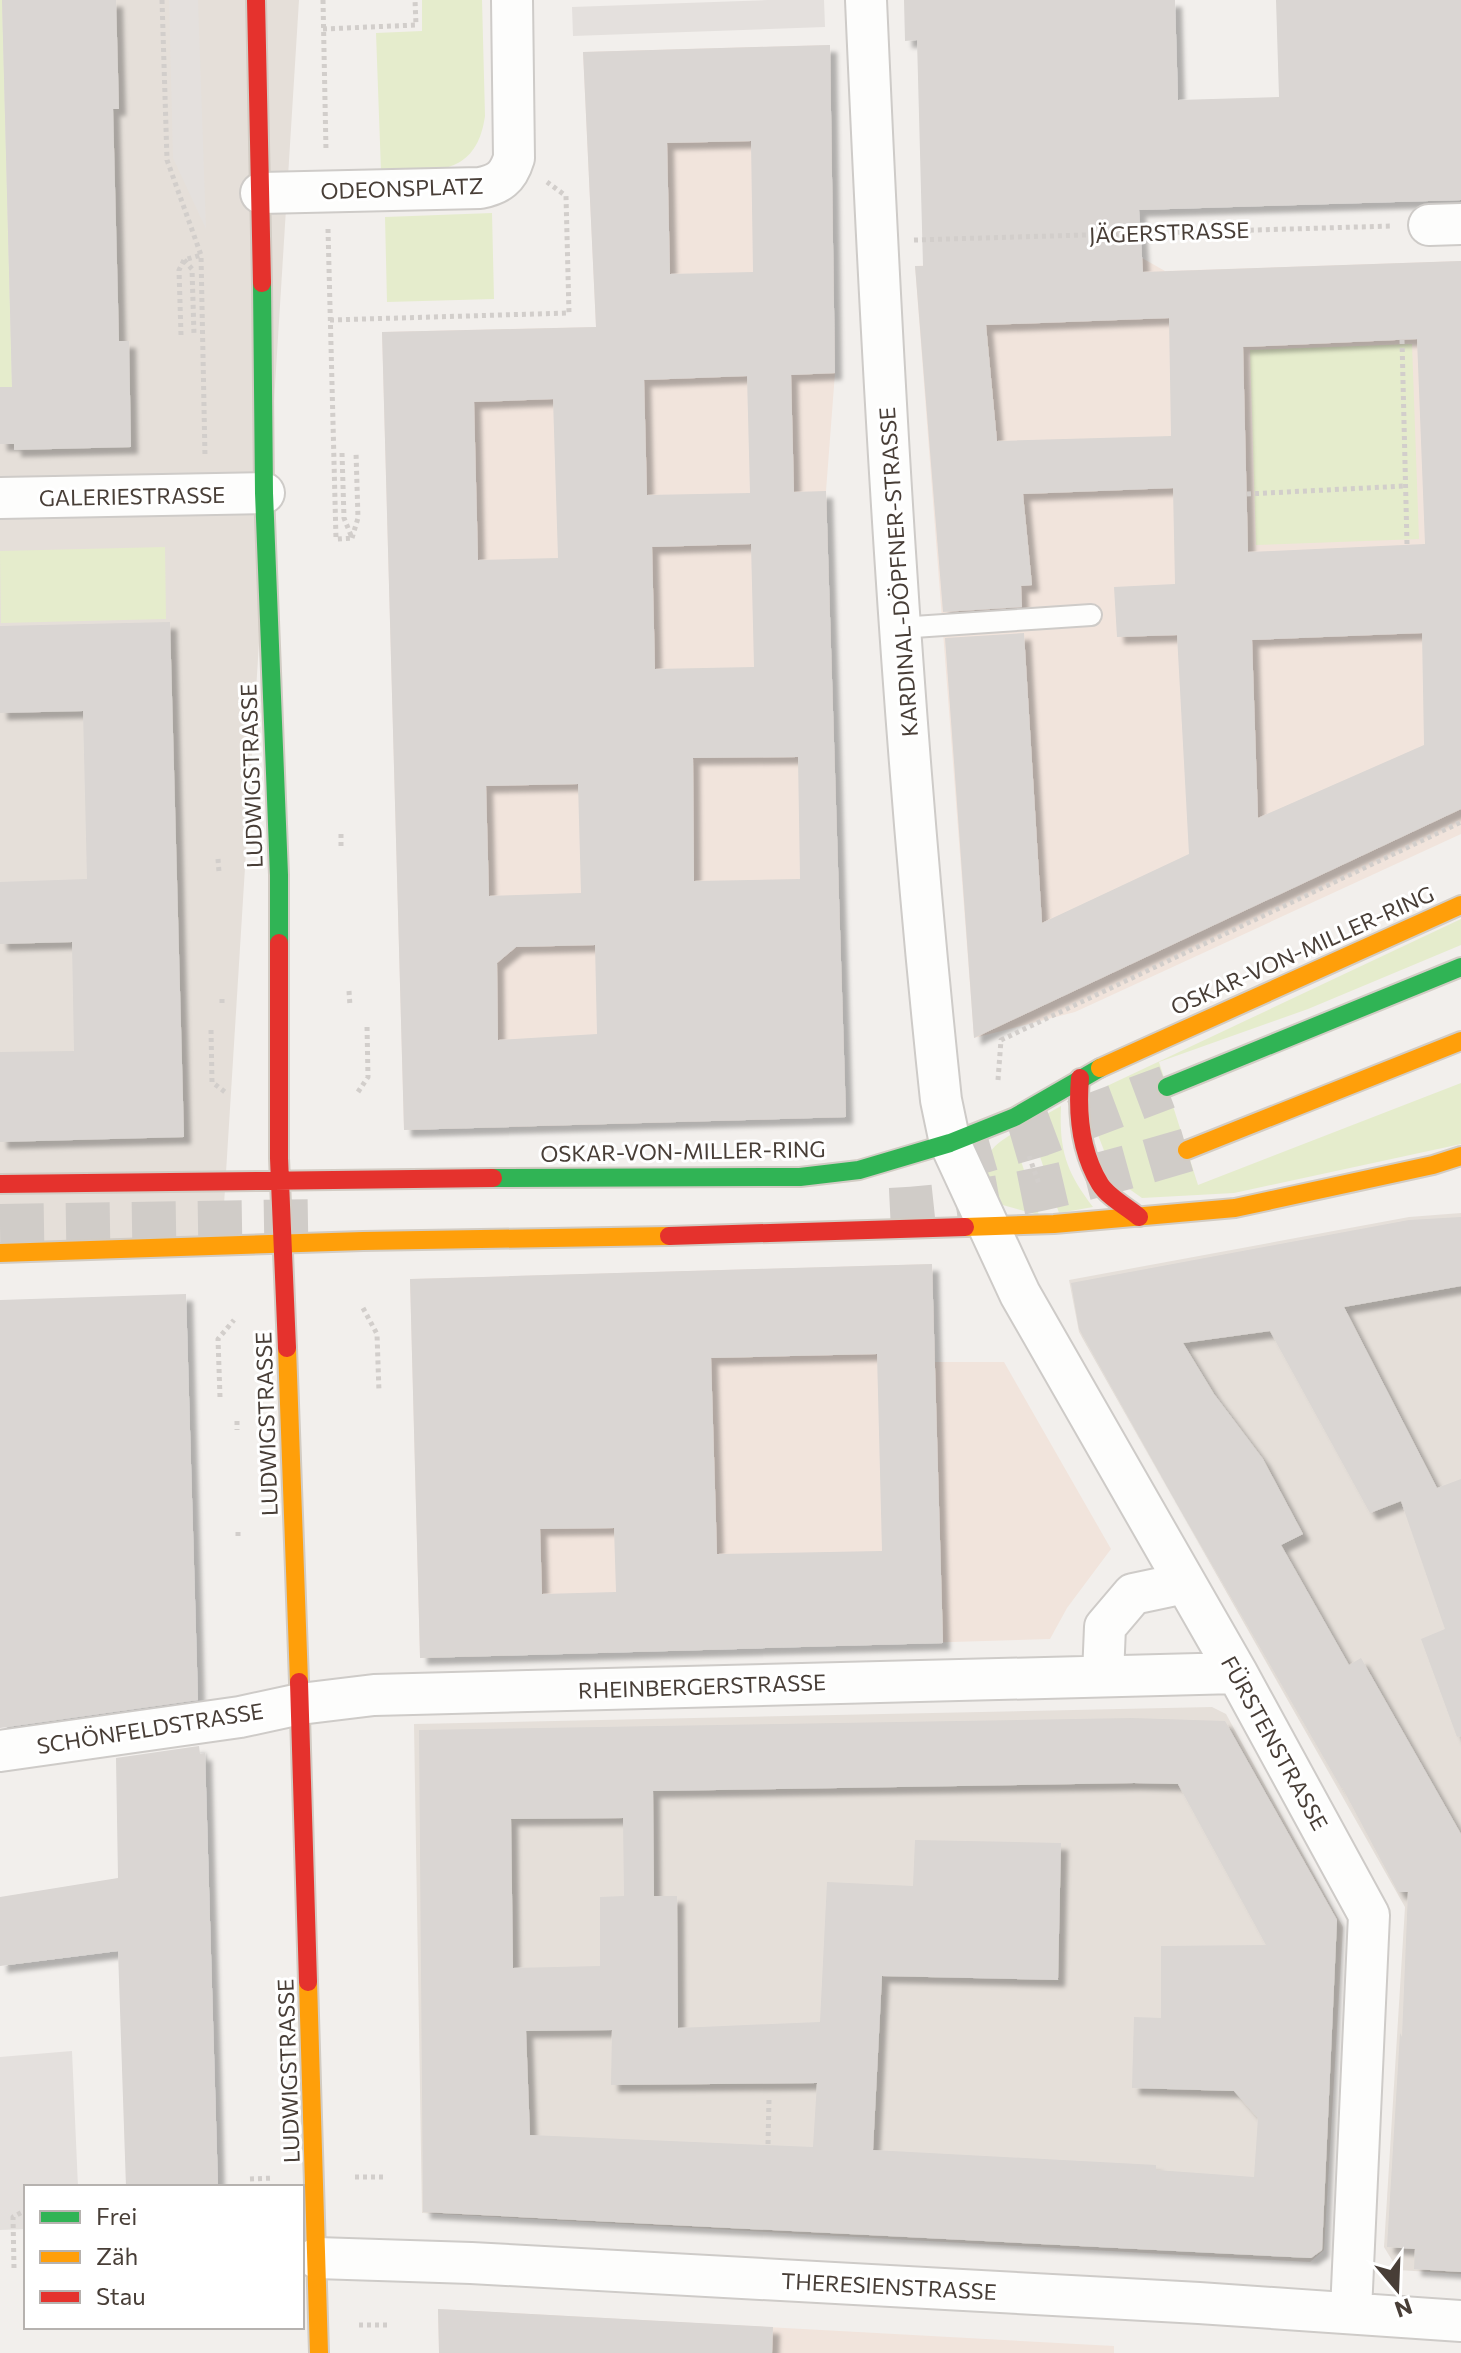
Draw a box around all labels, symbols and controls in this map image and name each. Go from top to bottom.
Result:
street label: ODEONSPLATZ [320,172,484,204]
street label: JÄGERSTRASSE [1088,216,1250,248]
street label: KARDINAL-DÖPFNER-STRASSE [873,406,923,738]
street label: GALERIESTRASSE [39,481,225,511]
street label: LUDWIGSTRASSE [234,683,268,869]
street label: OSKAR-VON-MILLER-RING [1166,880,1438,1020]
street label: OSKAR-VON-MILLER-RING [540,1135,826,1167]
street label: LUDWIGSTRASSE [249,1331,283,1517]
street label: FÜRSTENSTRASSE [1216,1651,1334,1835]
street label: RHEINBERGERSTRASSE [578,1668,826,1704]
street label: SCHÖNFELDSTRASSE [35,1697,265,1759]
street label: LUDWIGSTRASSE [271,1978,305,2164]
legend [24,2185,304,2329]
text: Frei [96,2201,137,2230]
text: Zäh [96,2241,138,2270]
north arrow [1357,2249,1437,2329]
street label: THERESIENSTRASSE [781,2267,997,2305]
text: Stau [96,2281,146,2310]
text: N [1391,2293,1416,2324]

